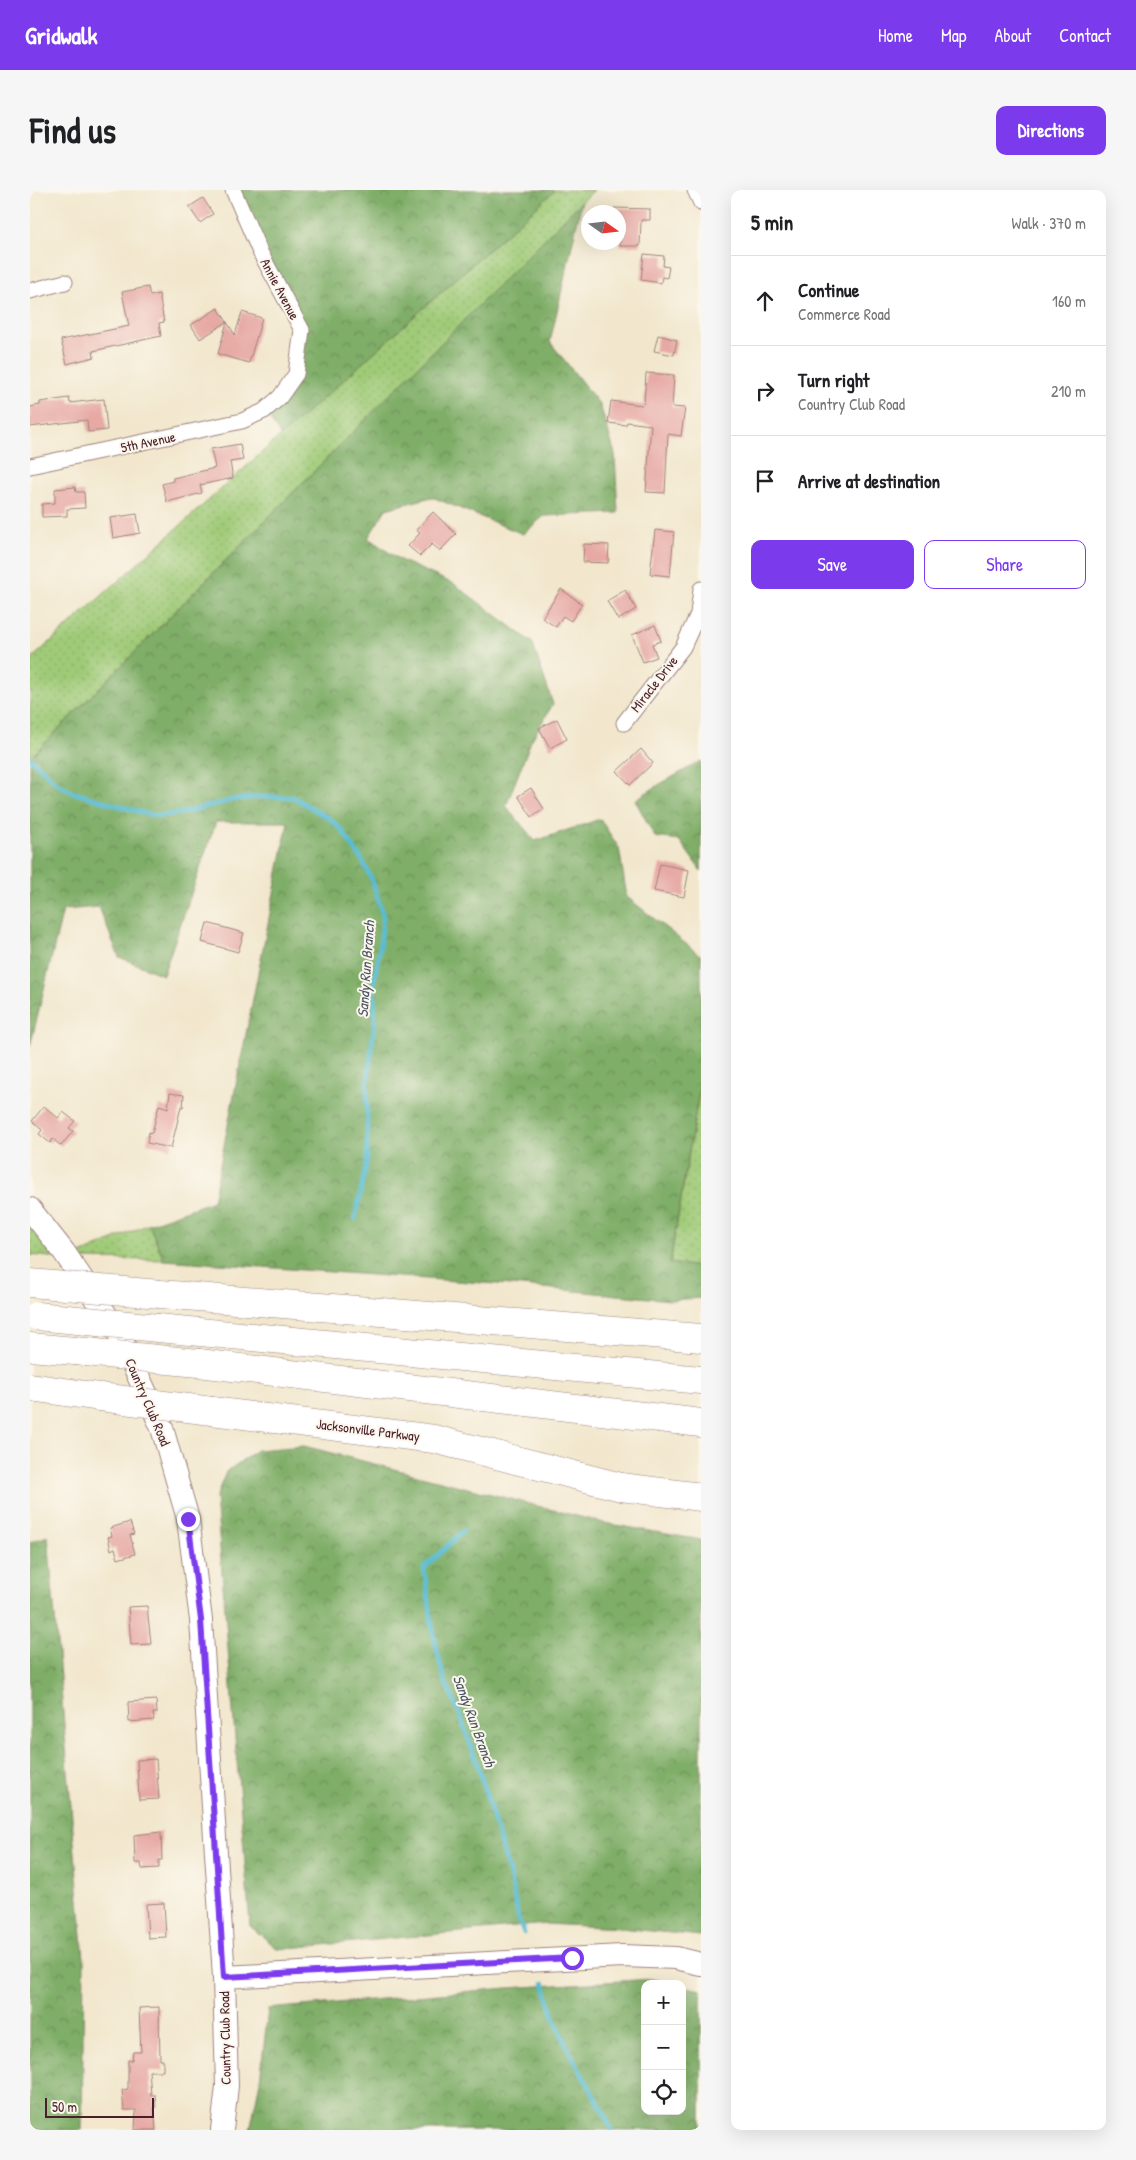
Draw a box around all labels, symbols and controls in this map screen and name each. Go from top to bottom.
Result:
text: Gridwalk [25,19,97,51]
text: Home [878,23,913,48]
text: Map [941,23,966,48]
text: About [994,23,1031,48]
text: Contact [1059,23,1111,48]
button: Directions [996,106,1106,155]
text: Find us [30,107,116,154]
north arrow [581,205,626,250]
text: 5 min [751,208,793,237]
text: Walk · 370 m [1012,212,1086,234]
street label: Annie Avenue [256,255,305,323]
text: Continue [798,277,859,303]
icon: ahead [751,287,779,315]
text: 160 m [1052,290,1086,312]
text: Commerce Road [798,303,890,325]
text: Turn right [798,367,869,393]
icon: right [751,377,779,405]
text: 210 m [1051,380,1086,402]
text: Country Club Road [798,393,905,415]
street label: 5th Avenue [119,426,177,457]
icon: arrive [751,467,779,495]
text: Arrive at destination [798,468,940,494]
button: Save [751,540,914,589]
button: Share [924,540,1086,589]
street label: Miracle Drive [626,651,682,716]
water label: Sandy Run Branch [352,918,379,1018]
street label: Country Club Road [121,1355,176,1449]
street label: Jacksonville Parkway [315,1414,421,1446]
route end [177,1508,200,1531]
water label: Sandy Run Branch [448,1672,501,1771]
route start [561,1947,584,1970]
map controls [641,1980,686,2115]
button: + [641,1980,686,2025]
street label: Country Club Road [214,1991,236,2085]
button: − [641,2025,686,2070]
button: locate [641,2070,686,2115]
scale bar [45,2095,154,2118]
text: 50 m [52,2097,77,2116]

